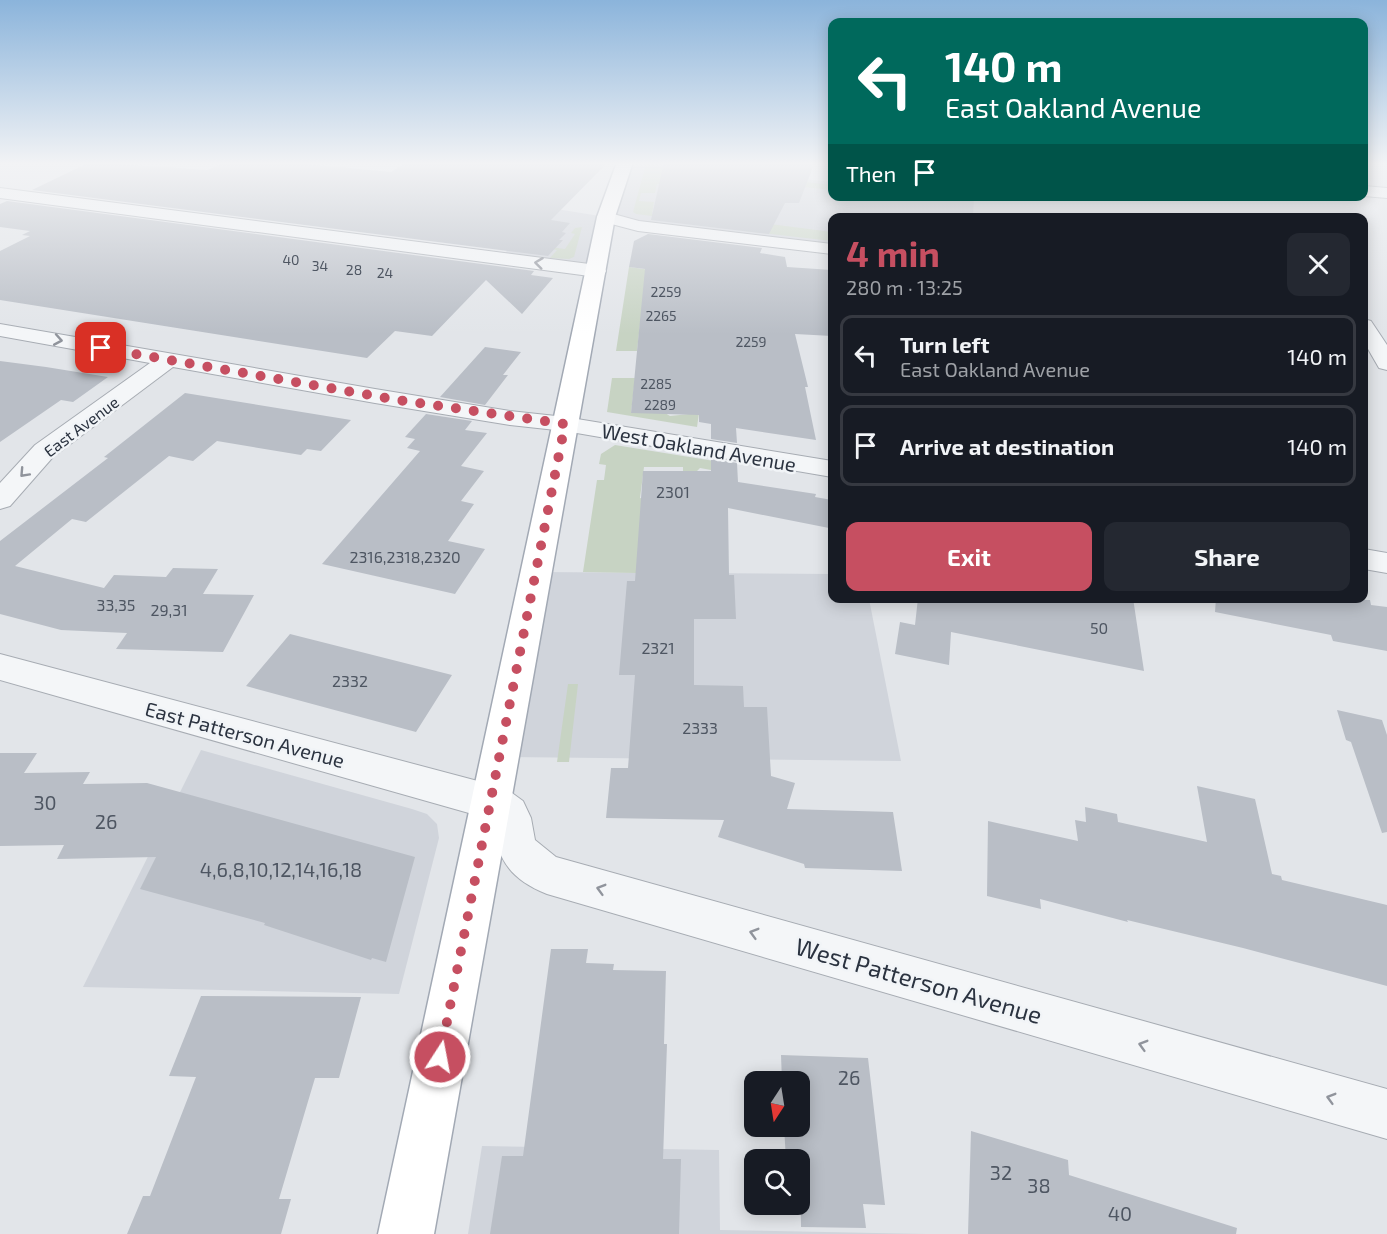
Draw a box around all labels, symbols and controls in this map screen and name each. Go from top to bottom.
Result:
text: 140 m [945,40,1062,90]
icon: left [846,42,924,120]
text: East Oakland Avenue [945,91,1201,123]
icon: arrive [908,156,941,189]
text: Then [846,160,896,186]
text: 4 min [846,231,940,274]
button: close [1287,233,1350,296]
house number: 40 [282,251,300,268]
house number: 34 [312,257,328,274]
one-way arrow [534,257,543,270]
house number: 28 [346,261,362,278]
house number: 24 [377,264,393,281]
text: 280 m · 13:25 [846,275,963,299]
house number: 2259 [650,283,682,300]
house number: 2265 [645,307,677,324]
pin [75,322,126,373]
icon: arrive [84,331,117,364]
text: Turn left [900,331,989,357]
one-way arrow [52,333,62,346]
house number: 2259 [735,333,767,350]
icon: left [849,339,882,372]
text: 140 m [1287,343,1347,369]
text: East Oakland Avenue [900,357,1090,381]
house number: 2285 [640,375,672,392]
street label: East Avenue [40,392,122,460]
house number: 2289 [644,396,676,413]
street label: West Oakland Avenue [600,418,798,476]
icon: arrive [849,429,882,462]
text: Arrive at destination [900,433,1114,459]
text: 140 m [1287,433,1347,459]
one-way arrow [20,467,31,477]
house number: 2301 [656,482,690,501]
button: Exit [846,522,1092,591]
button: Share [1104,522,1350,591]
house number: 2316,2318,2320 [349,547,461,566]
house number: 33,35 [97,595,135,614]
house number: 29,31 [150,600,188,619]
house number: 50 [1090,618,1108,637]
house number: 2321 [641,638,675,657]
house number: 2332 [332,671,368,690]
street label: East Patterson Avenue [143,696,347,772]
house number: 2333 [682,718,718,737]
house number: 30 [33,790,57,814]
house number: 26 [95,809,117,833]
house number: 4,6,8,10,12,14,16,18 [200,857,362,881]
one-way arrow [596,884,606,896]
one-way arrow [749,928,760,940]
street label: West Patterson Avenue [792,931,1046,1029]
position arrow [408,1025,472,1089]
one-way arrow [1138,1039,1148,1052]
house number: 26 [838,1065,860,1089]
north arrow [744,1071,810,1137]
map controls [744,1071,810,1215]
one-way arrow [1326,1093,1337,1105]
button: search [744,1149,810,1215]
house number: 32 [990,1160,1012,1184]
house number: 38 [1027,1173,1051,1197]
house number: 40 [1108,1201,1132,1225]

